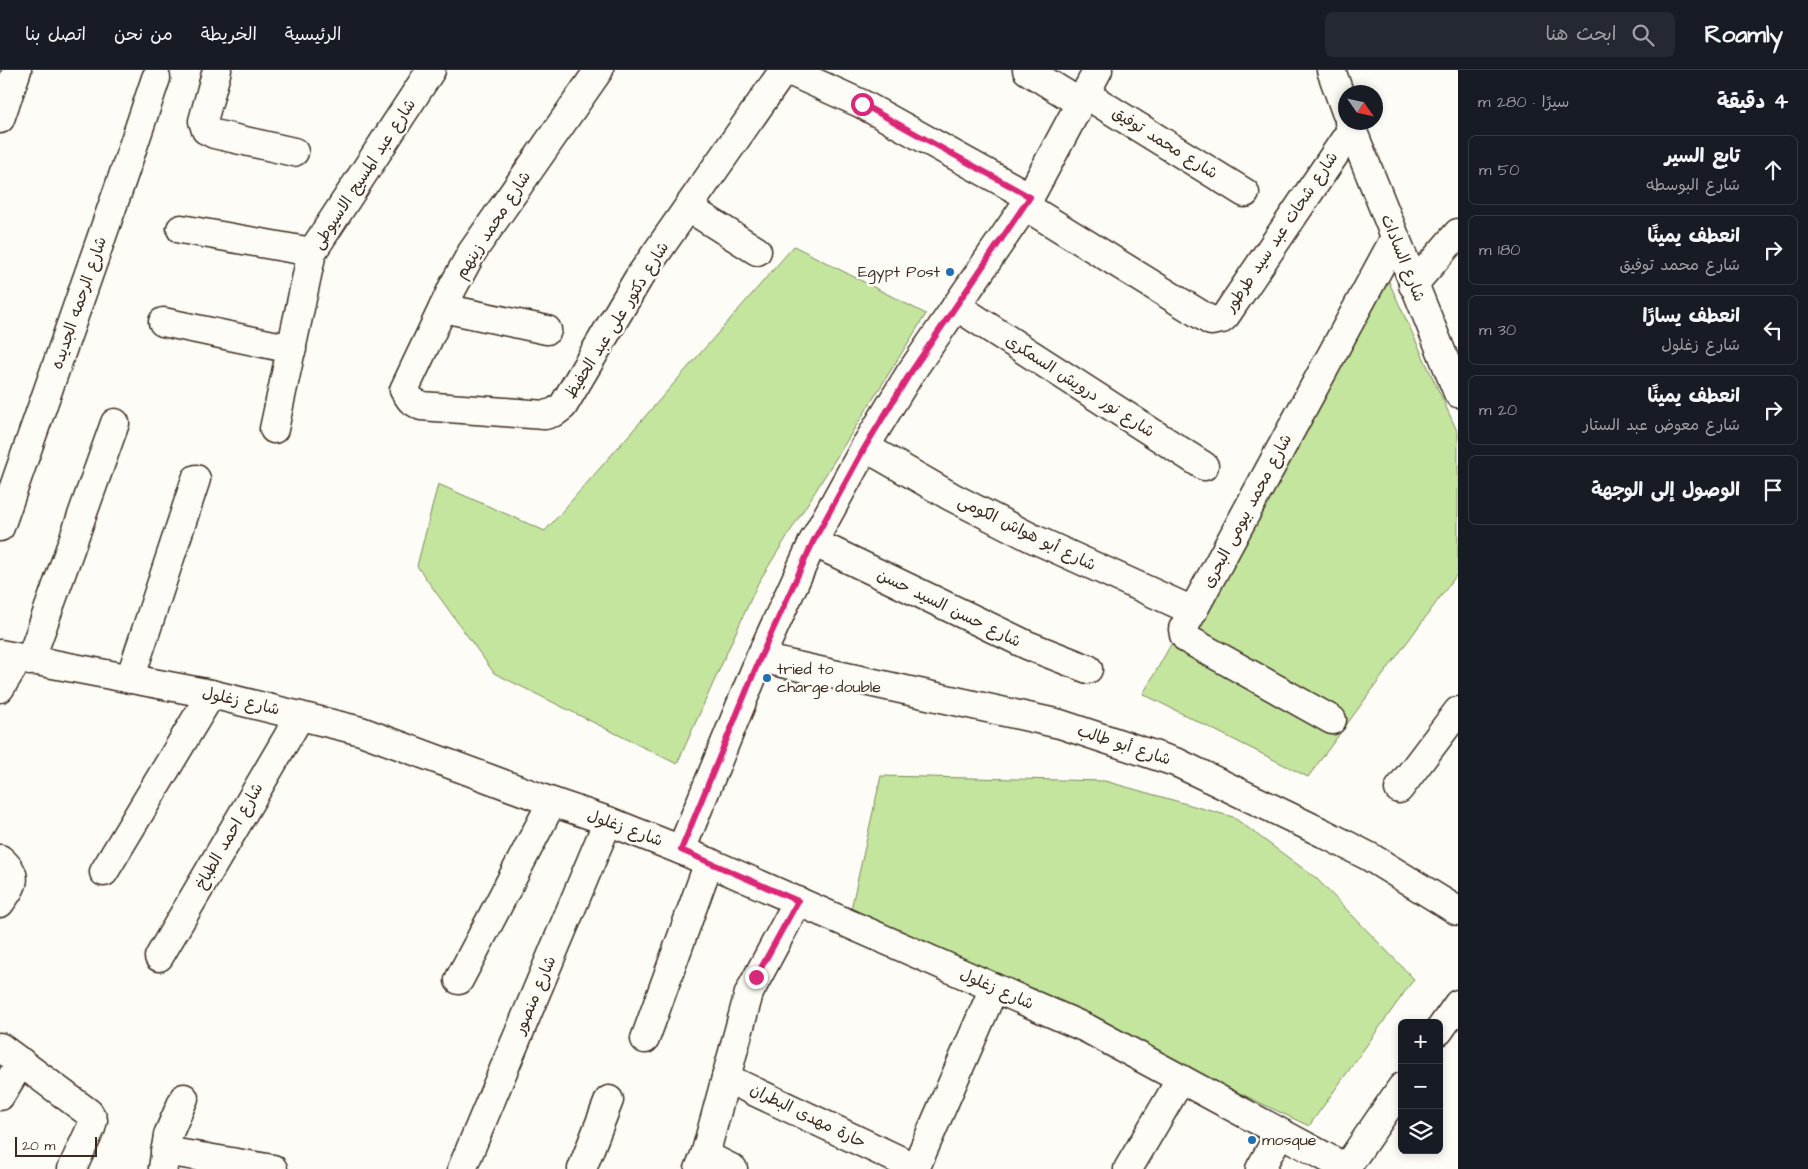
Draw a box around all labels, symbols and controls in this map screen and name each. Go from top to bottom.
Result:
search box [1325,12,1675,57]
text: Roamly [1705,18,1783,52]
text: ابحث هنا [1545,21,1617,48]
icon: search [1629,21,1657,49]
text: اتصل بنا [25,22,86,47]
text: من نحن [114,22,173,47]
text: الخريطة [201,22,257,47]
text: الرئيسية [285,22,341,47]
north arrow [1338,85,1383,130]
text: 4 دقيقة [1717,87,1788,116]
text: سيرًا · 280 m [1478,91,1569,113]
route start [851,93,874,116]
street label: شارع عبد المسيح الاسيوطى [307,95,421,253]
street label: شارع محمد توفيق [1108,102,1222,184]
text: تابع السير [1665,143,1740,170]
street label: شارع شحات عبد سيد طرطور [1218,147,1343,317]
icon: ahead [1759,156,1787,184]
text: 50 m [1479,159,1519,181]
street label: شارع محمد زينهم [450,167,537,284]
text: شارع البوسطه [1646,174,1740,196]
street label: شارع السادات [1375,211,1431,305]
text: انعطف يمينًا [1648,223,1740,250]
street label: شارع الرحمه الجديده [46,234,112,372]
icon: right [1759,236,1787,264]
street label: شارع دكتور على عبد الحفيظ [560,237,674,403]
text: 180 m [1479,239,1520,261]
text: شارع محمد توفيق [1620,254,1740,276]
place label: Egypt Post [858,261,941,284]
marker: Egypt Post [944,266,956,278]
text: انعطف يسارًا [1643,303,1740,330]
icon: left [1759,316,1787,344]
text: 30 m [1479,319,1516,341]
street label: شارع نور درويش السمكرى [1001,329,1159,443]
text: شارع زغلول [1661,334,1740,356]
text: انعطف يمينًا [1648,383,1740,410]
icon: right [1759,396,1787,424]
text: 20 m [1479,399,1517,421]
text: شارع معوض عبد الستار [1583,414,1740,436]
street label: شارع محمد بيومى البحرى [1197,430,1297,592]
icon: arrive [1759,476,1787,504]
text: الوصول إلى الوجهة [1591,477,1740,504]
street label: شارع أبو هواش الكومى [954,490,1100,576]
street label: شارع حسن السيد حسن [873,564,1025,652]
place label: tried to charge double [777,658,881,699]
marker: tried to charge double [761,672,773,684]
street label: شارع زغلول [200,681,282,721]
street label: شارع أبو طالب [1074,719,1174,771]
street label: شارع احمد الطباخ [190,779,268,893]
street label: شارع زغلول [584,804,666,852]
street label: شارع منصور [508,953,561,1039]
street label: شارع زغلول [957,963,1037,1015]
route end [745,966,768,989]
map controls [1398,1019,1443,1154]
button: + [1398,1019,1443,1064]
button: − [1398,1064,1443,1109]
street label: حارة مهدى البطران [746,1078,870,1154]
button: layers [1398,1109,1443,1154]
place label: mosque [1262,1129,1317,1151]
scale bar [15,1134,98,1157]
marker: mosque [1246,1134,1258,1146]
text: 20 m [22,1136,55,1156]

